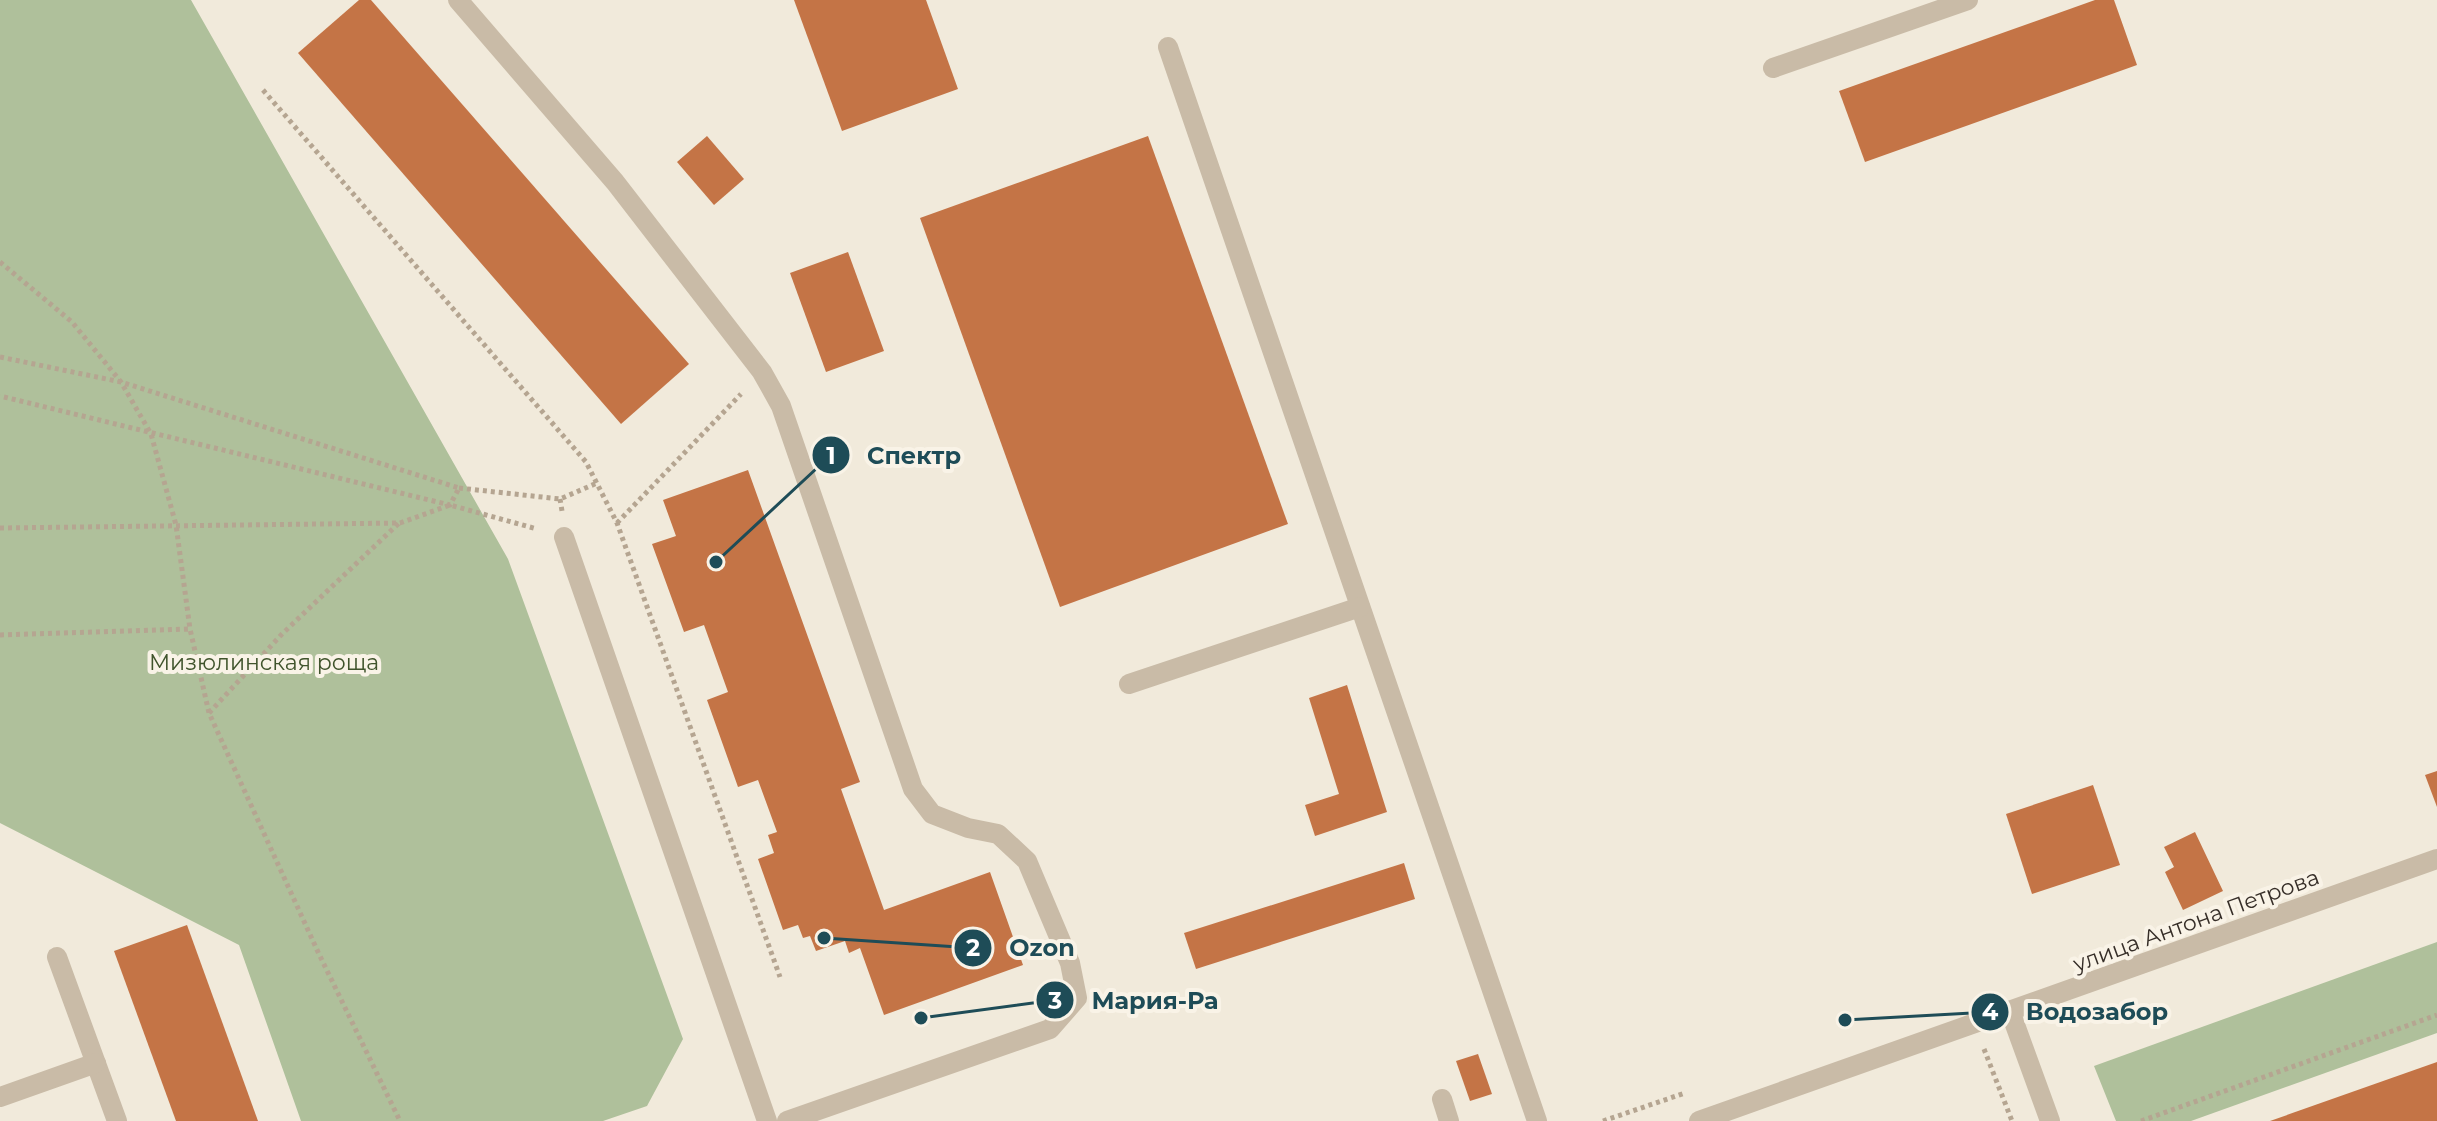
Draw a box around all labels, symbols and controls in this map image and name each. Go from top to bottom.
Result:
callout: Спектр [811,431,977,479]
text: 1 [826,441,836,470]
text: Спектр [867,441,961,470]
park label: Мизюлинская роща [149,649,379,676]
street label: улица Антона Петрова [2068,863,2323,978]
callout: Ozon [953,924,1090,972]
text: 2 [966,933,980,962]
text: Ozon [1009,933,1075,962]
callout: Мария-Ра [1035,976,1235,1024]
text: 3 [1047,986,1062,1015]
text: Мария-Ра [1091,986,1219,1015]
callout: Водозабор [1970,988,2184,1036]
text: 4 [1982,997,1999,1026]
text: Водозабор [2026,997,2168,1026]

